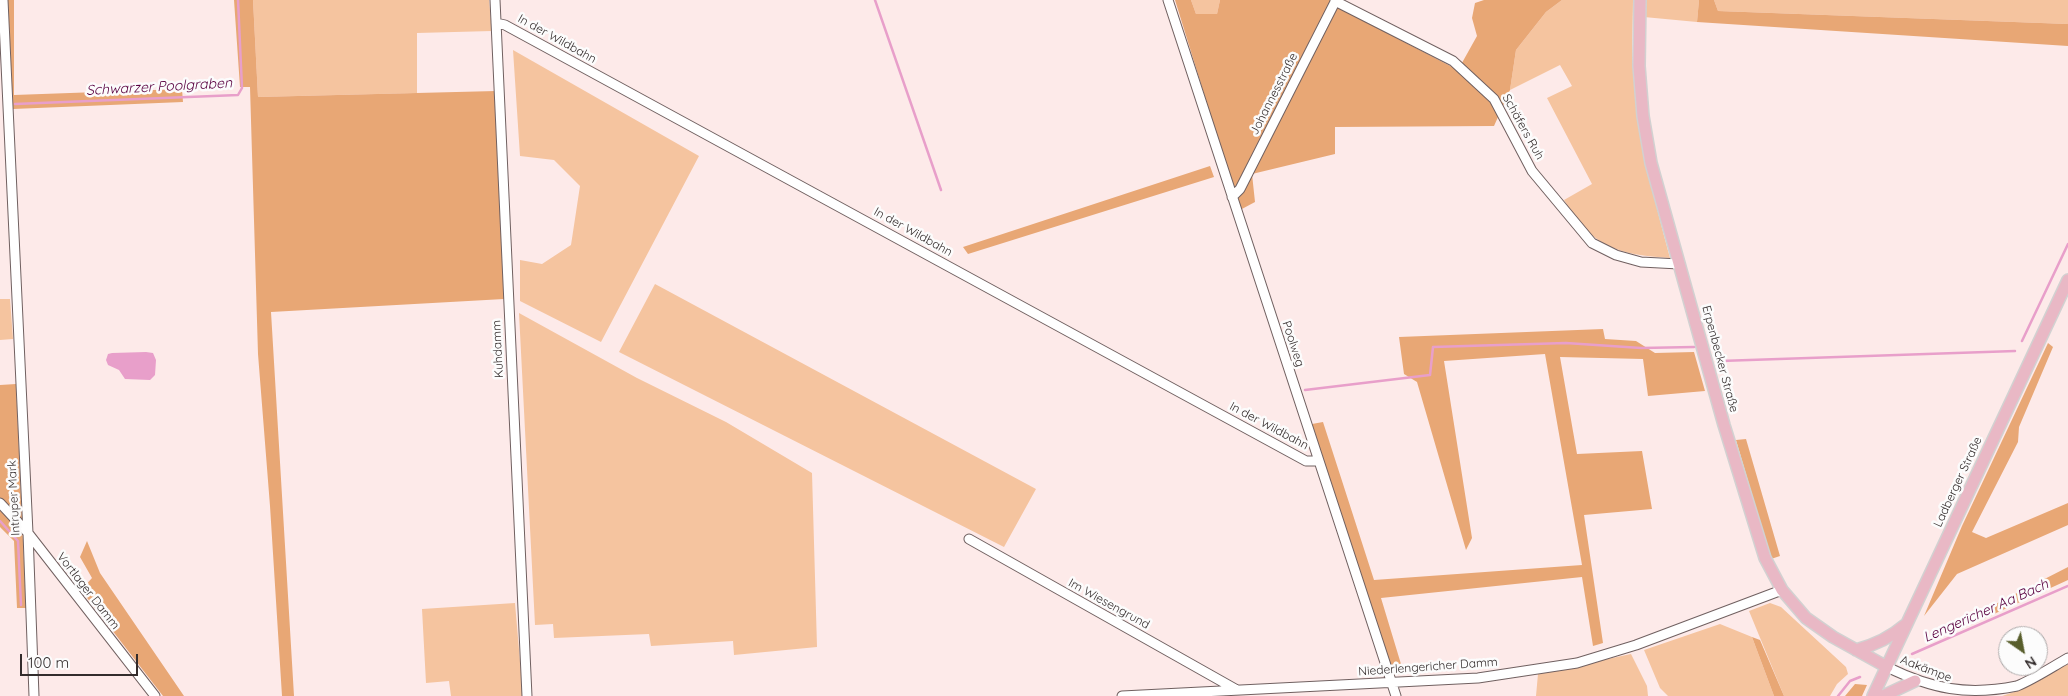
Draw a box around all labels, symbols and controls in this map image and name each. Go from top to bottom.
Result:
street label: In der Wildbahn [515,11,599,67]
street label: Johannesstraße [1247,51,1301,137]
water label: Schwarzer Poolgraben [85,75,233,99]
street label: Schäfers Ruh [1499,92,1547,162]
street label: In der Wildbahn [871,204,955,260]
street label: Erpenbecker Straße [1699,304,1741,414]
street label: Poolweg [1279,319,1307,369]
street label: Kuhdamm [489,320,507,378]
street label: In der Wildbahn [1227,399,1311,453]
street label: Ladberger Straße [1931,435,1985,529]
street label: Intruper Mark [5,460,23,536]
street label: Vortlager Damm [54,550,122,632]
street label: Im Wiesengrund [1066,576,1152,632]
water label: Lengericher Aa Bach [1921,576,2051,646]
north arrow [1998,626,2048,676]
scale bar [22,644,140,676]
text: N [2021,652,2040,673]
text: 100 m [28,653,69,672]
street label: Aakämpe [1898,653,1954,685]
street label: Niederlengericher Damm [1358,655,1498,679]

